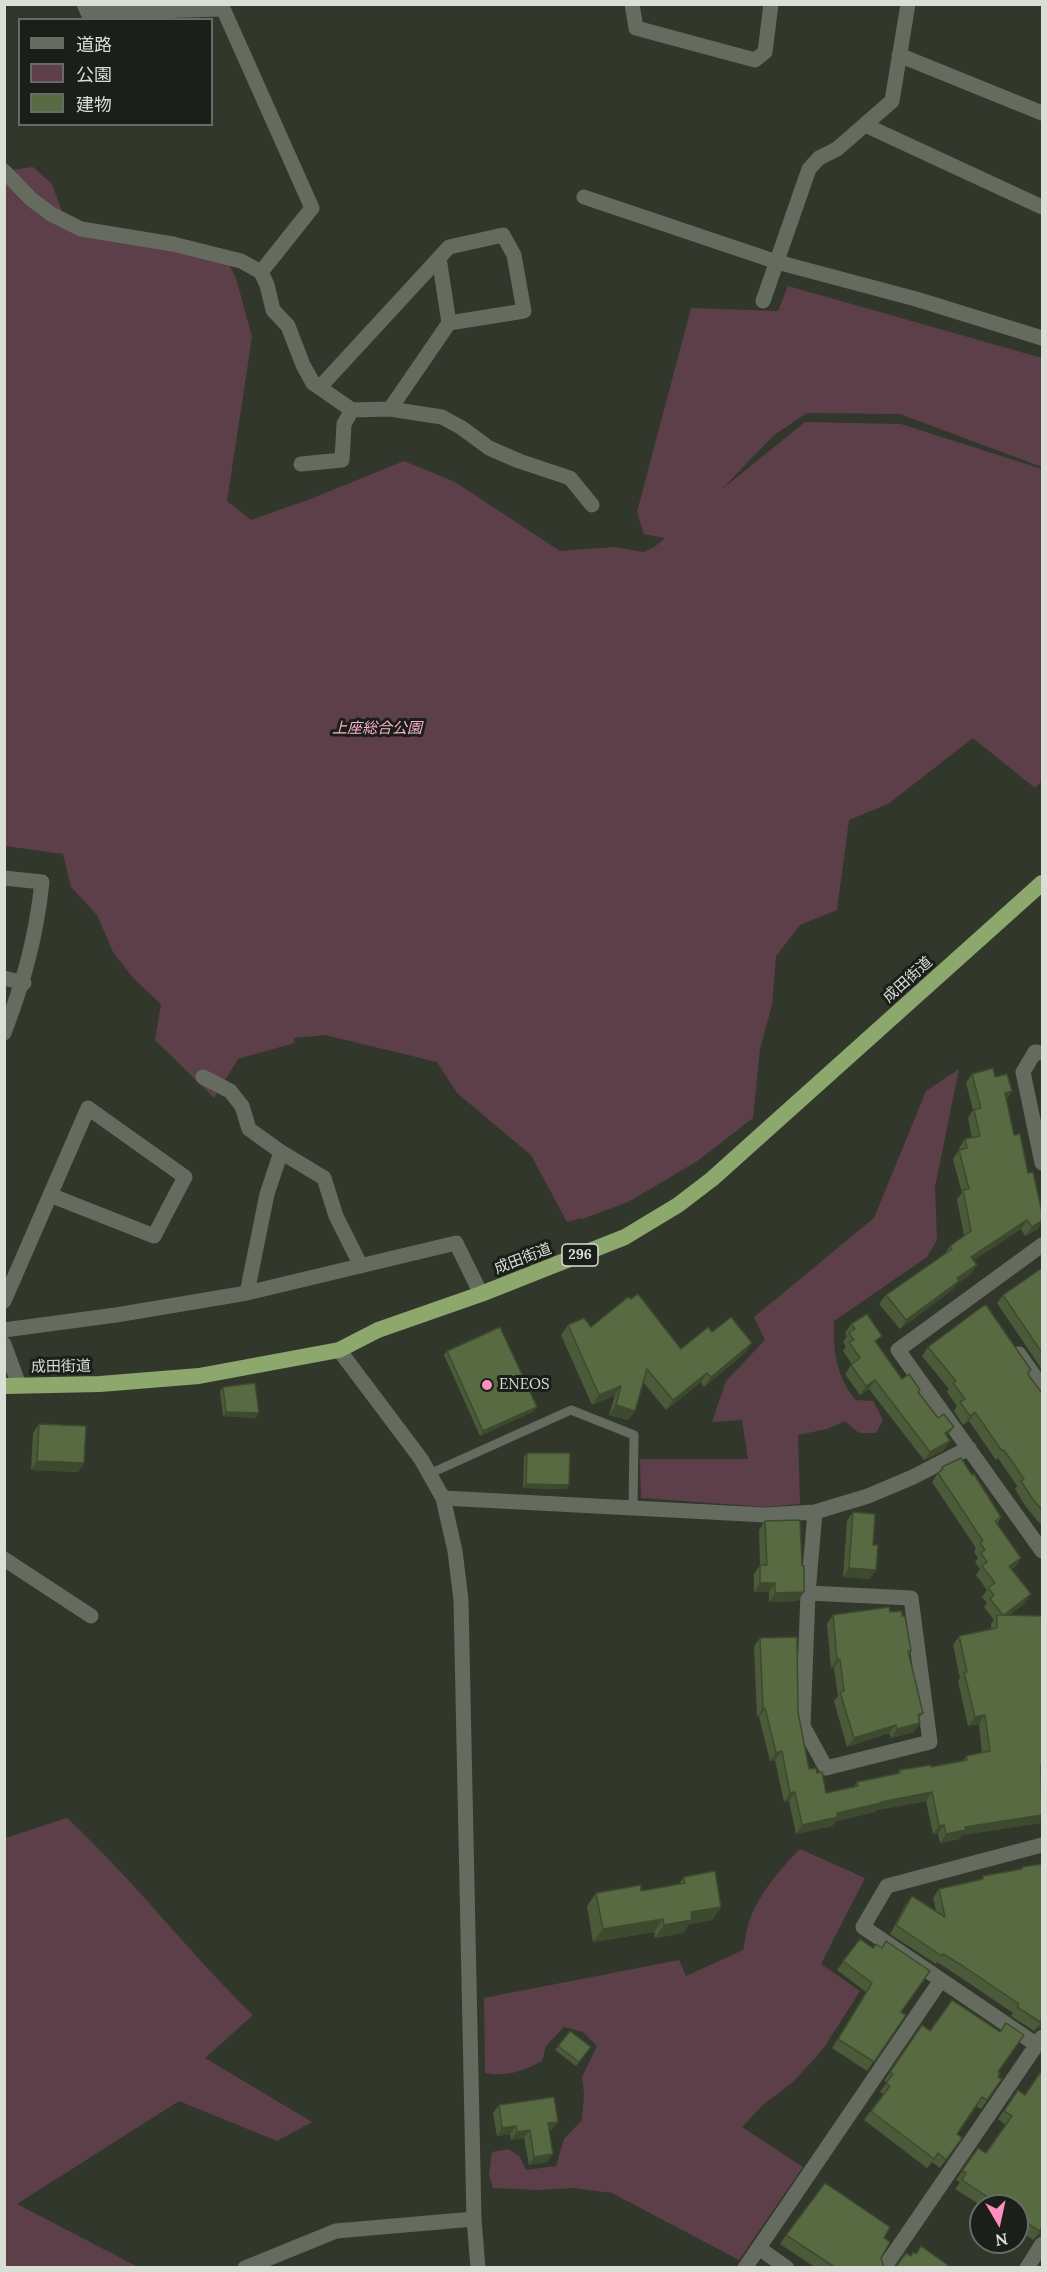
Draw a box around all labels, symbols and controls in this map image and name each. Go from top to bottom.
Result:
legend [18,18,213,126]
text: 道路 [76,33,112,56]
text: 公園 [76,63,112,86]
text: 建物 [76,93,112,116]
park label: 上座総合公園 [332,720,422,738]
street label: 成田街道 [880,953,936,1007]
street label: 成田街道 [492,1240,554,1278]
road number: 296 [562,1244,598,1266]
street label: 成田街道 [31,1357,91,1377]
place label: ENEOS [499,1376,550,1394]
marker: ENEOS [480,1378,494,1392]
north arrow [969,2194,1029,2254]
text: N [994,2229,1009,2251]

